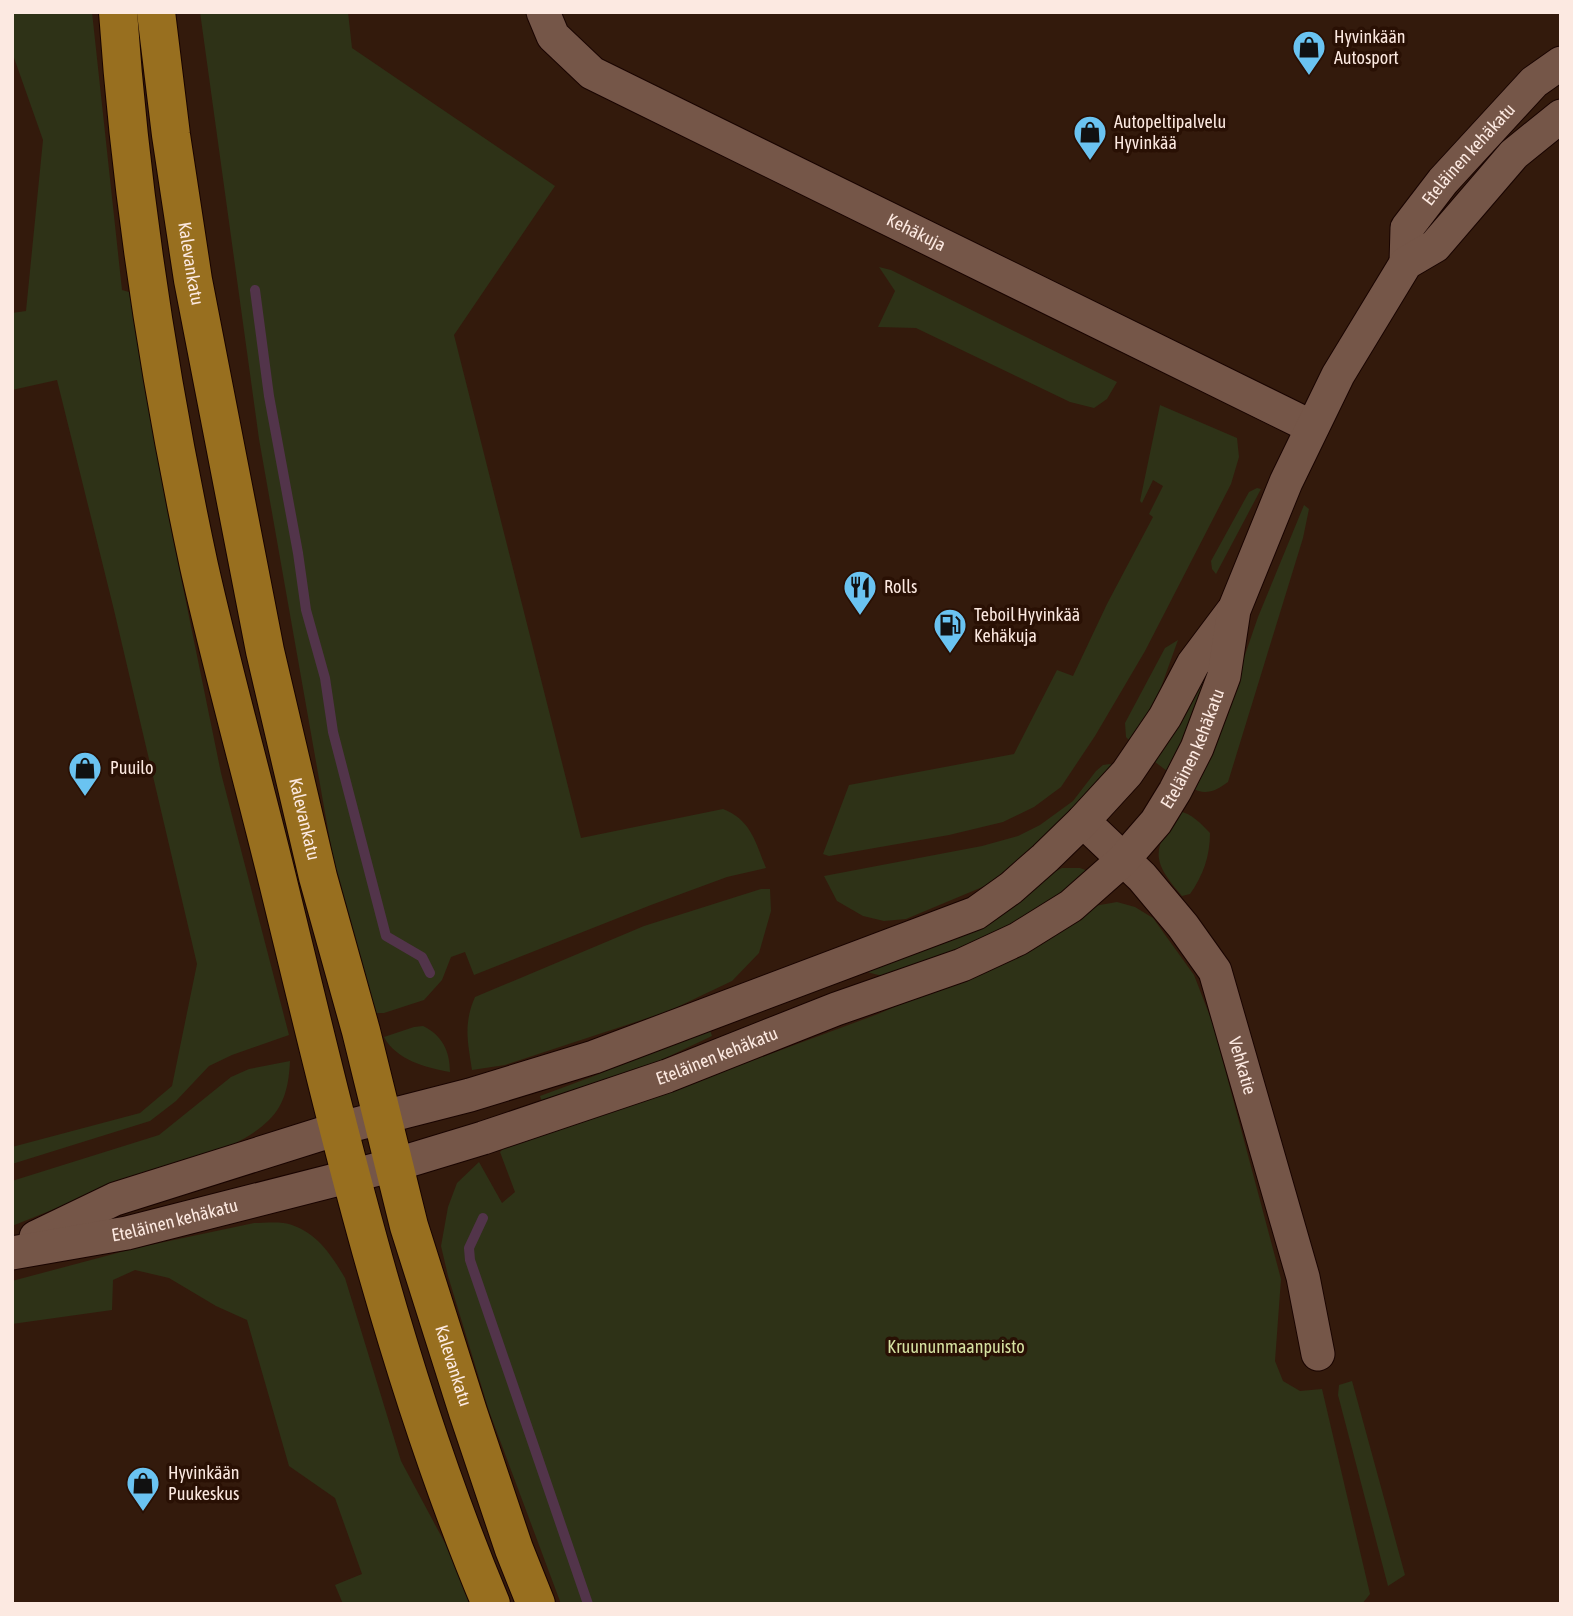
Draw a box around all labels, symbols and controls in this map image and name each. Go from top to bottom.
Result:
place label: Hyvinkään Autosport [1334,26,1406,68]
shop icon: Hyvinkään Autosport [1290,28,1328,77]
street label: Eteläinen kehäkatu [1417,99,1519,209]
place label: Autopeltipalvelu Hyvinkää [1114,111,1226,153]
shop icon: Autopeltipalvelu Hyvinkää [1071,113,1109,162]
street label: Kehäkuja [884,209,949,255]
street label: Kalevankatu [174,220,209,307]
restaurant icon: Rolls [841,568,879,617]
place label: Rolls [884,576,917,597]
place label: Teboil Hyvinkää Kehäkuja [974,604,1080,646]
fuel station icon: Teboil Hyvinkää Kehäkuja [931,606,969,655]
street label: Eteläinen kehäkatu [1156,686,1228,812]
shop icon: Puuilo [66,749,104,798]
place label: Puuilo [110,757,153,778]
street label: Kalevankatu [285,776,325,862]
street label: Eteläinen kehäkatu [653,1022,781,1089]
street label: Vehkatie [1224,1034,1261,1097]
street label: Eteläinen kehäkatu [110,1194,240,1245]
street label: Kalevankatu [431,1322,477,1409]
park label: Kruununmaanpuisto [887,1336,1025,1357]
place label: Hyvinkään Puukeskus [168,1462,240,1504]
shop icon: Hyvinkään Puukeskus [124,1464,162,1513]

